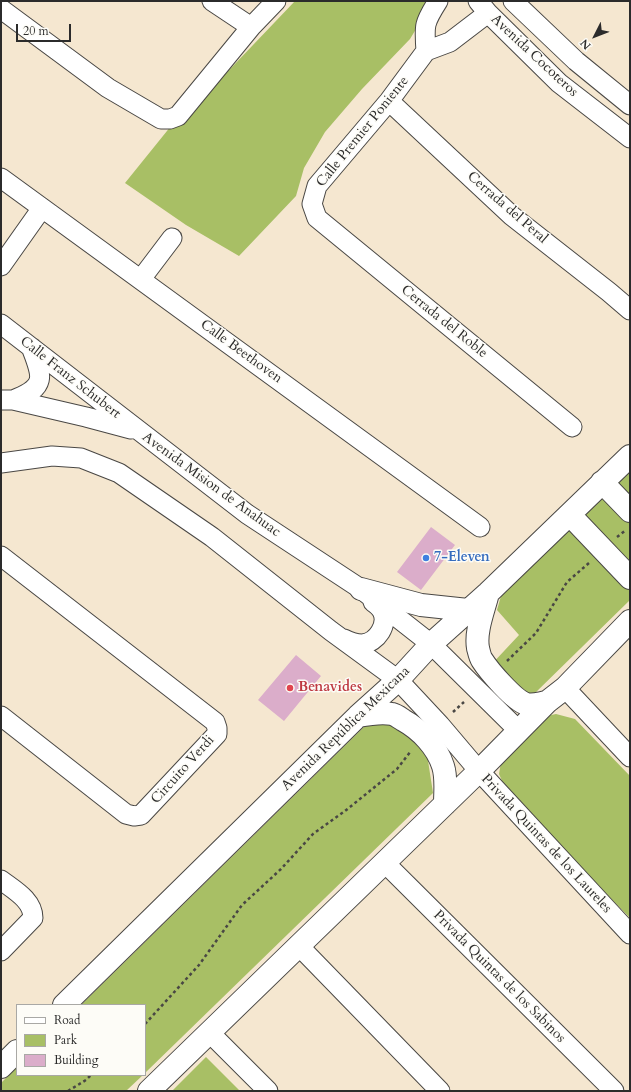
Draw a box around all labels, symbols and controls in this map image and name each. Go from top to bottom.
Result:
street label: Avenida Cocoteros [487,11,581,101]
scale bar [18,16,73,42]
north arrow [575,16,615,56]
text: 20 m [23,23,49,39]
text: N [577,36,594,53]
street label: Calle Premier Poniente [313,73,413,191]
street label: Cerrada del Peral [463,169,551,247]
street label: Cerrada del Roble [397,282,491,362]
street label: Calle Beethoven [197,317,285,387]
street label: Calle Franz Schubert [16,333,124,423]
street label: Avenida Mision de Anahuac [139,429,283,541]
place label: 7-Eleven [434,550,490,566]
marker: 7-Eleven [421,553,431,563]
street label: Avenida República Mexicana [278,663,414,795]
place label: Benavides [298,680,362,696]
marker: Benavides [285,683,295,693]
street label: Circuito Verdi [148,732,218,808]
street label: Privada Quintas de los Laureles [477,771,615,917]
street label: Privada Quintas de los Sabinos [429,907,569,1047]
legend [16,1004,146,1076]
text: Road [54,1012,80,1028]
text: Park [54,1032,77,1048]
text: Building [54,1052,98,1068]

